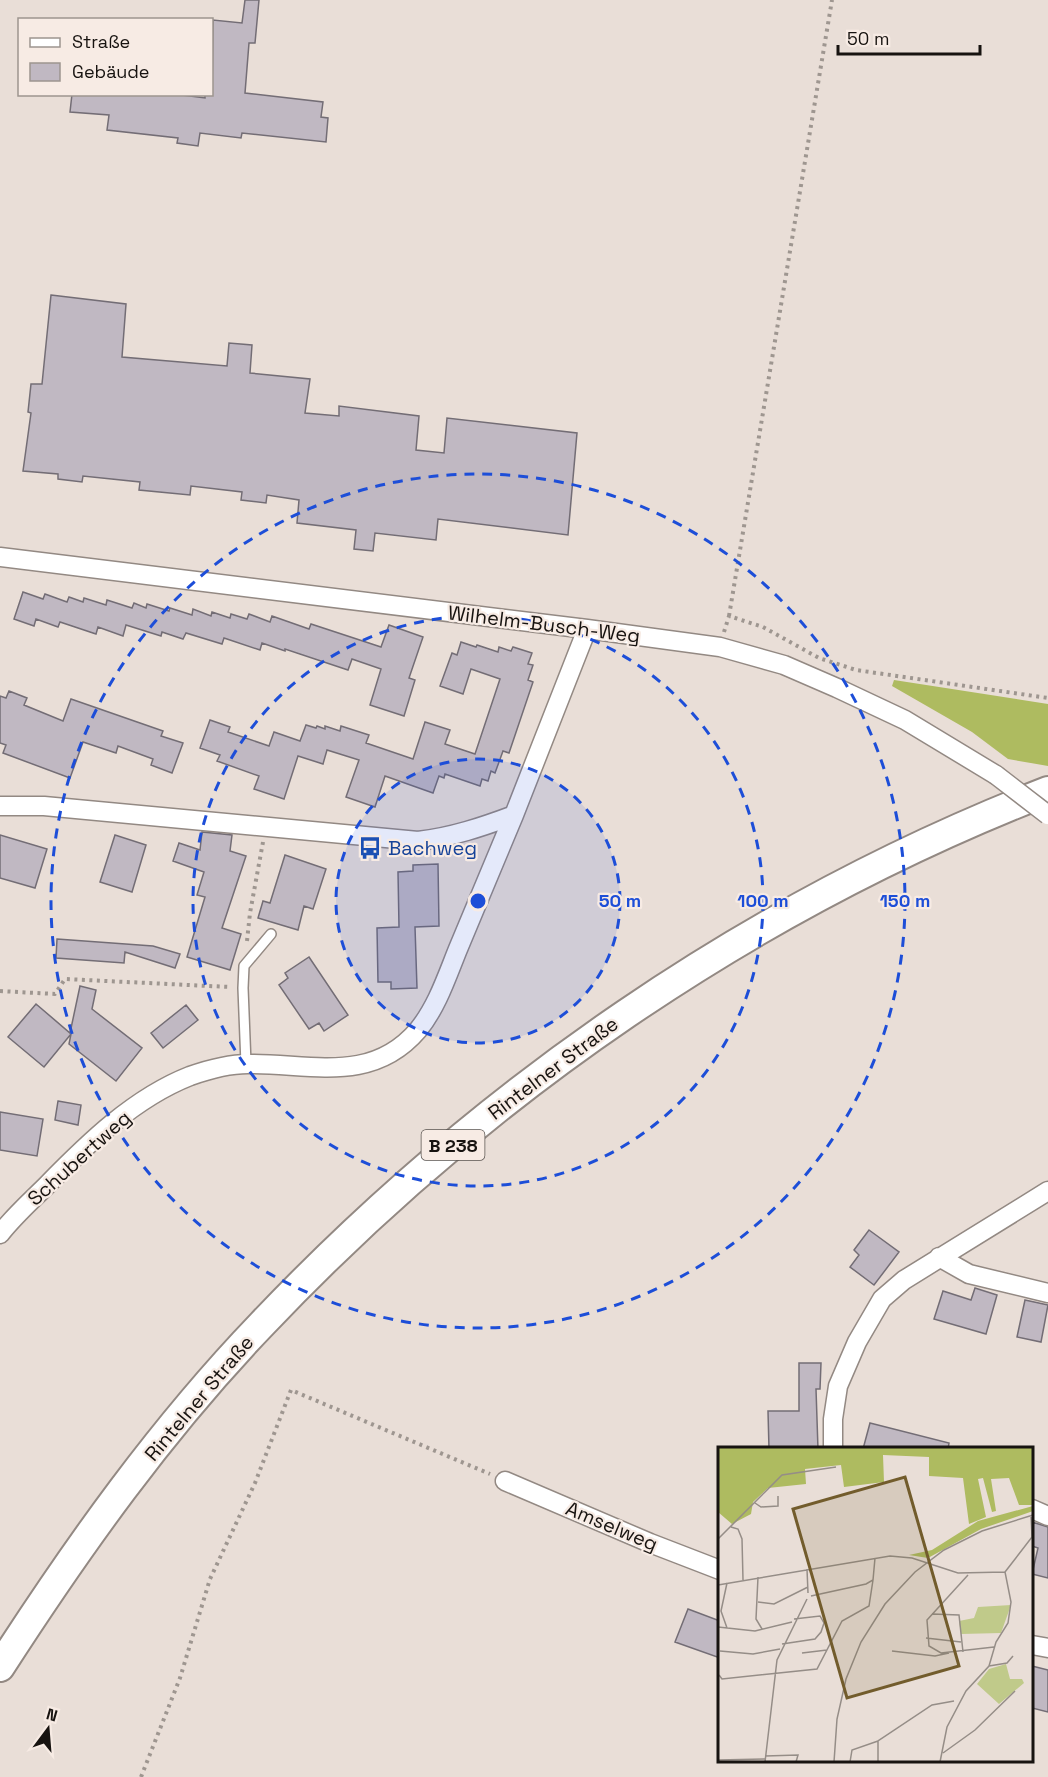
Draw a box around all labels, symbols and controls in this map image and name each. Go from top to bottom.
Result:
legend [18,18,213,96]
scale bar [838,18,980,56]
text: 50 m [847,27,889,50]
text: Straße [72,30,130,53]
text: Gebäude [72,60,150,83]
street label: Wilhelm-Busch-Weg [446,599,642,649]
bus stop icon: Bachweg [357,835,383,861]
place label: Bachweg [388,835,477,861]
text: 50 m [599,889,641,912]
text: 100 m [737,889,789,912]
text: 150 m [880,889,930,912]
centre of rings [468,891,488,911]
street label: Rintelner Straße [483,1011,623,1125]
street label: Schubertweg [22,1105,136,1211]
road number: B 238 [422,1130,484,1160]
street label: Rintelner Straße [139,1330,259,1466]
inset map [718,1447,1033,1762]
street label: Amselweg [562,1495,662,1557]
north arrow [18,1699,78,1759]
text: N [44,1703,60,1727]

